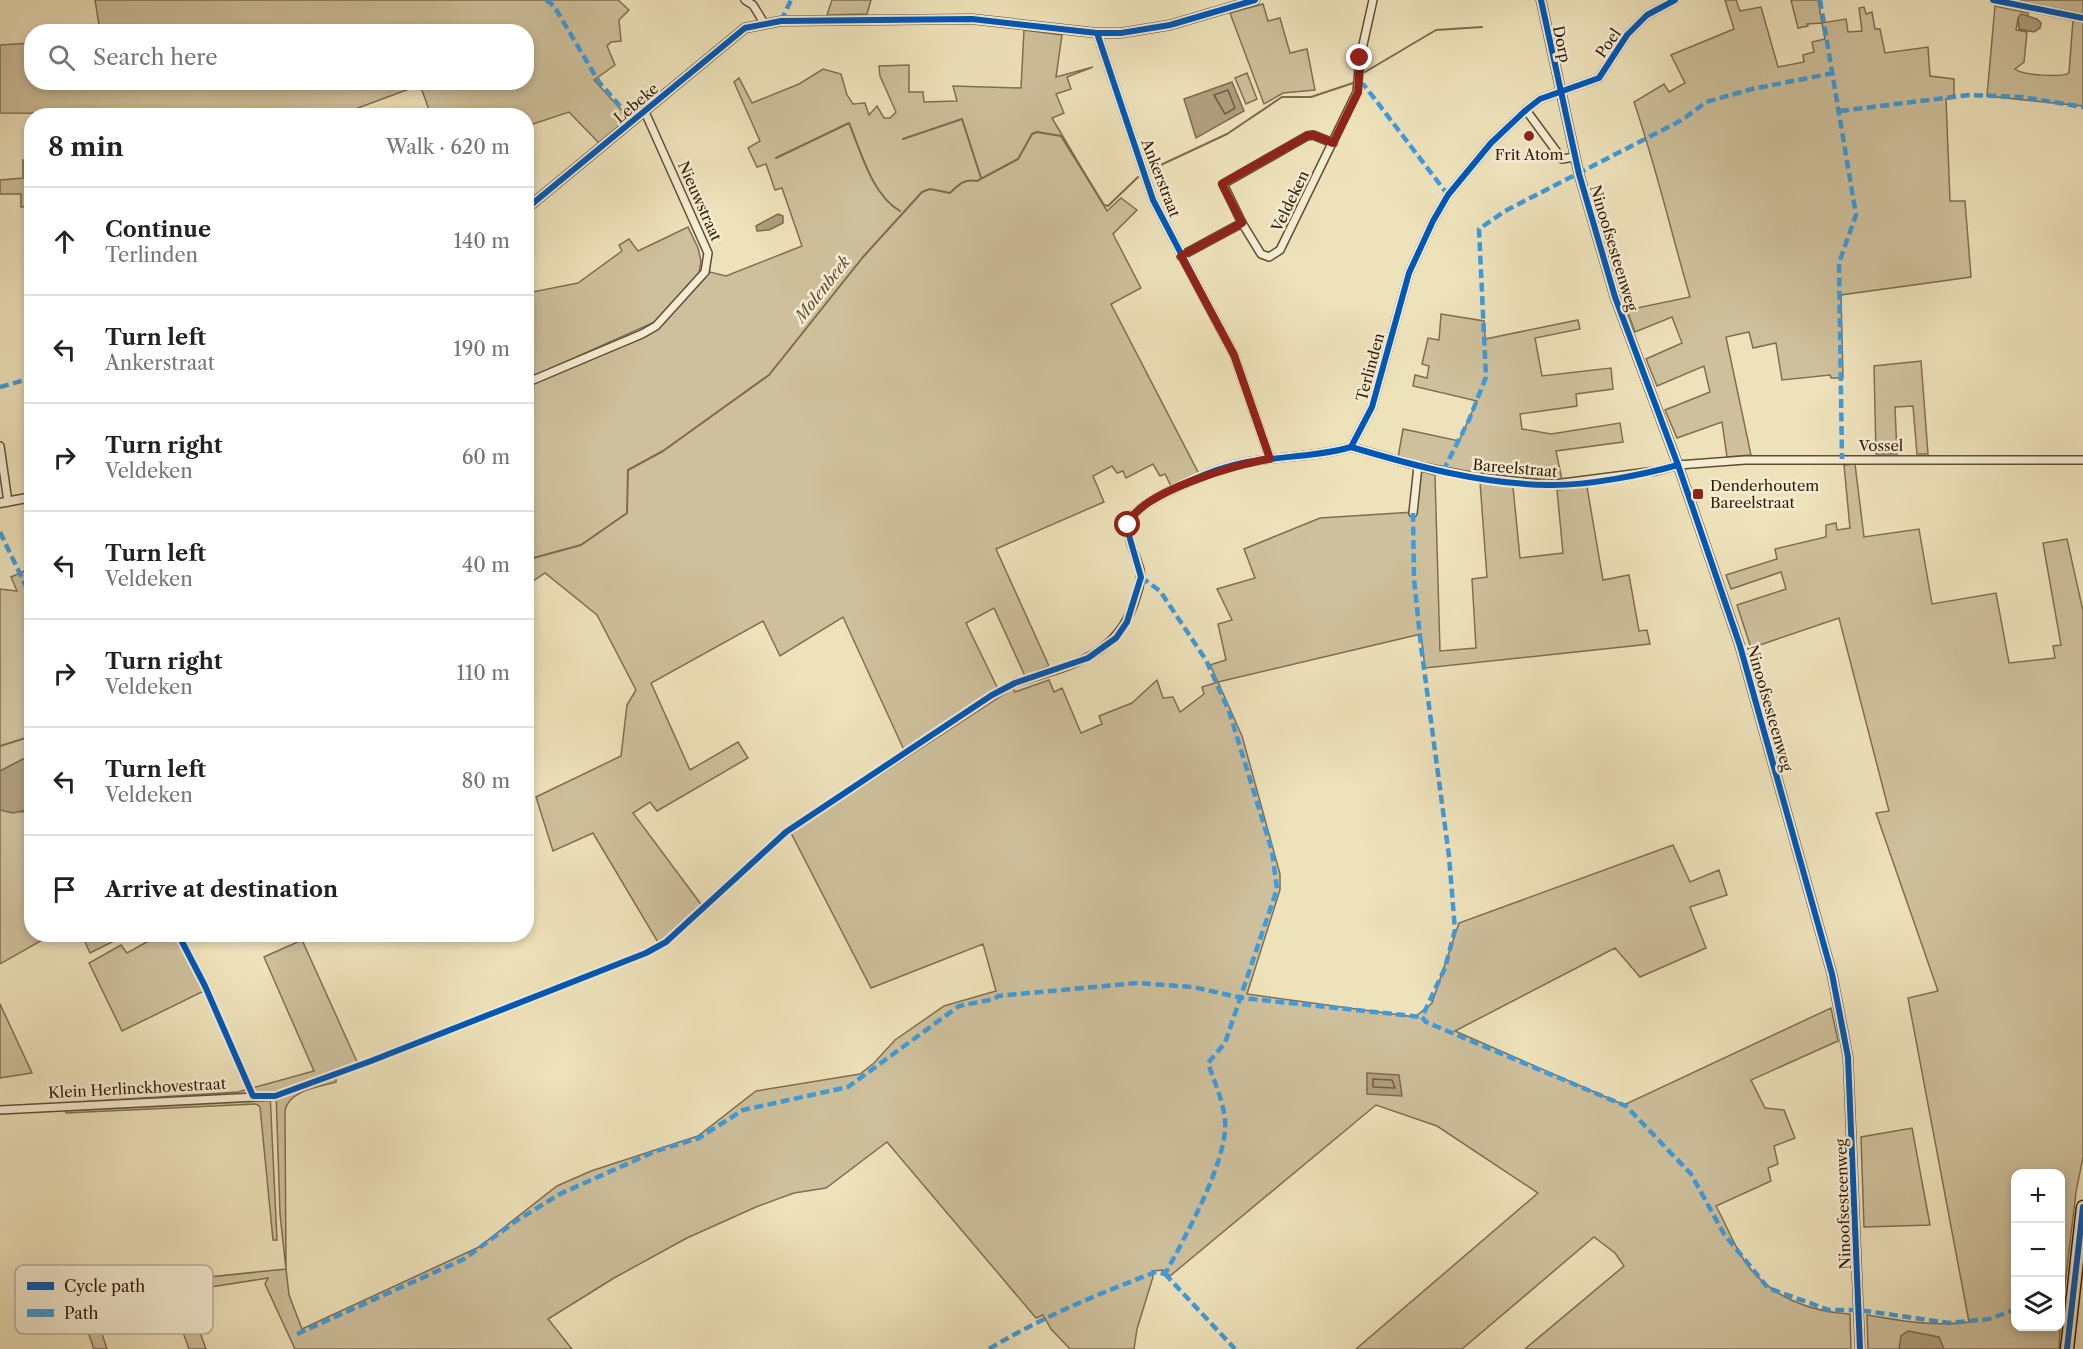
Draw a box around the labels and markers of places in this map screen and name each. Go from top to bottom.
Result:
marker: Frit Atom [1522,129,1536,143]
place label: Frit Atom [1495,145,1563,164]
place label: Denderhoutem Bareelstraat [1710,476,1819,512]
marker: Denderhoutem Bareelstraat [1691,487,1705,501]

